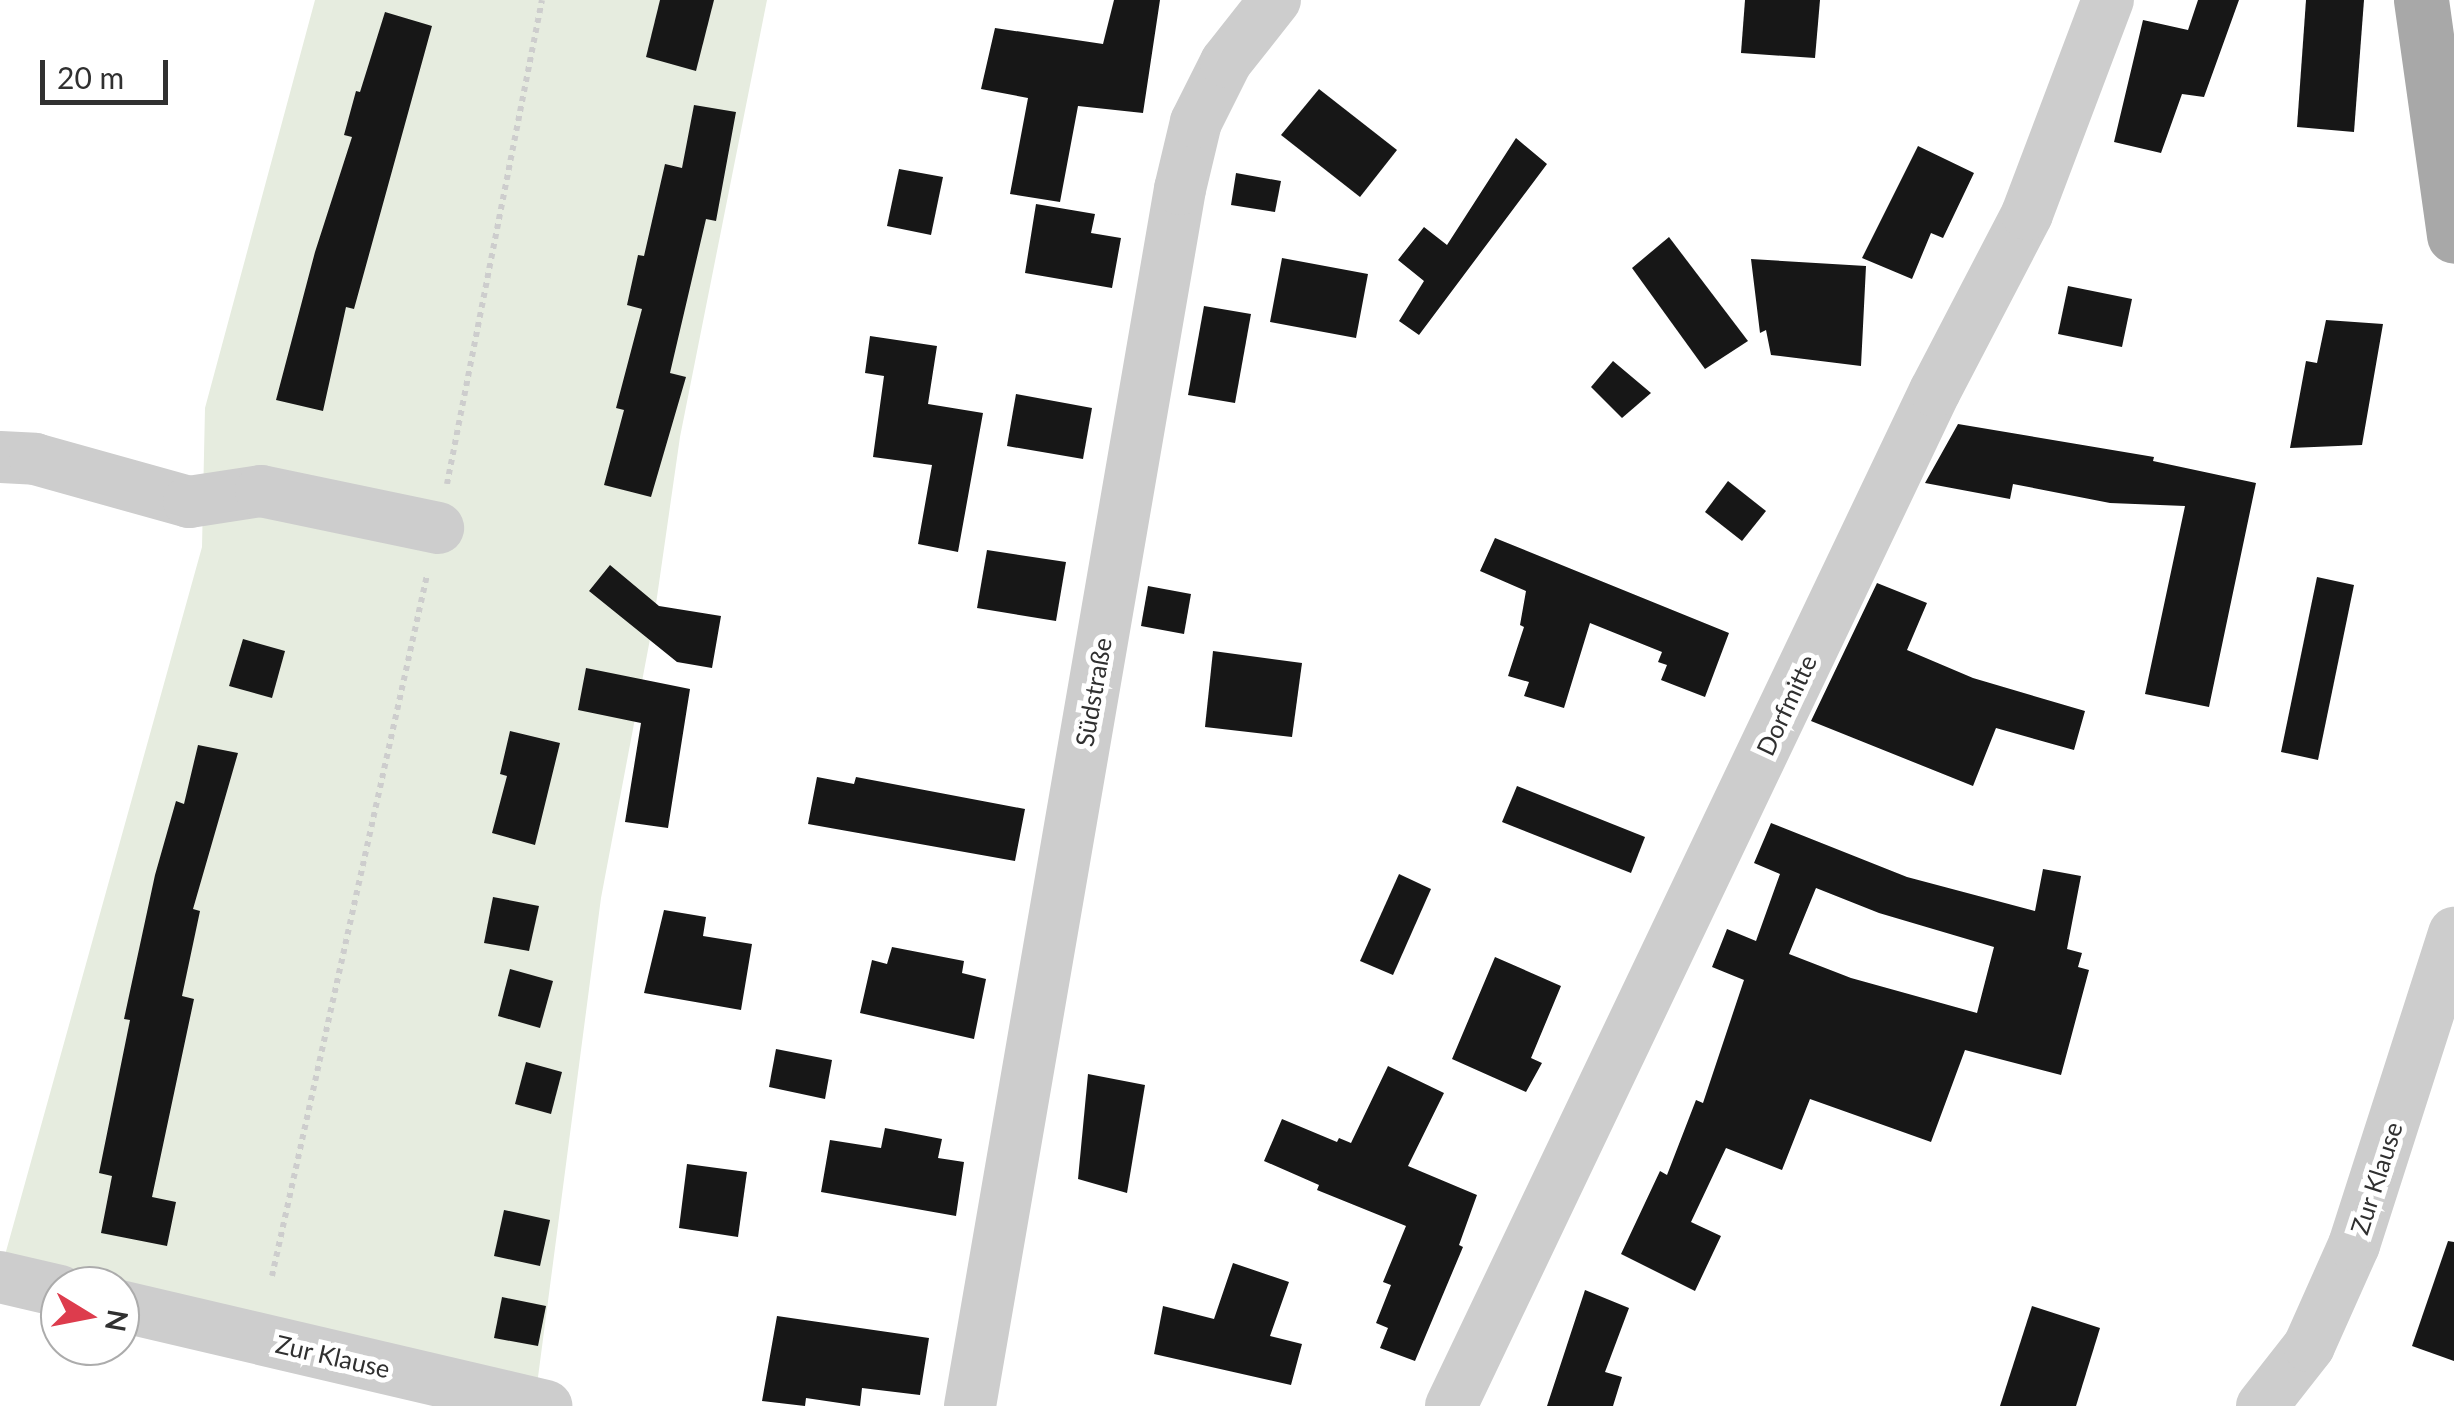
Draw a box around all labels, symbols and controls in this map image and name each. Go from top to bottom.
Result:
scale bar [45,40,172,102]
text: 20 m [57,59,124,95]
street label: Südstraße [1069,635,1117,749]
street label: Dorfmitte [1750,650,1822,760]
street label: Zur Klause [2344,1118,2408,1238]
north arrow [40,1266,140,1366]
text: N [99,1307,136,1334]
street label: Zur Klause [273,1328,393,1384]

